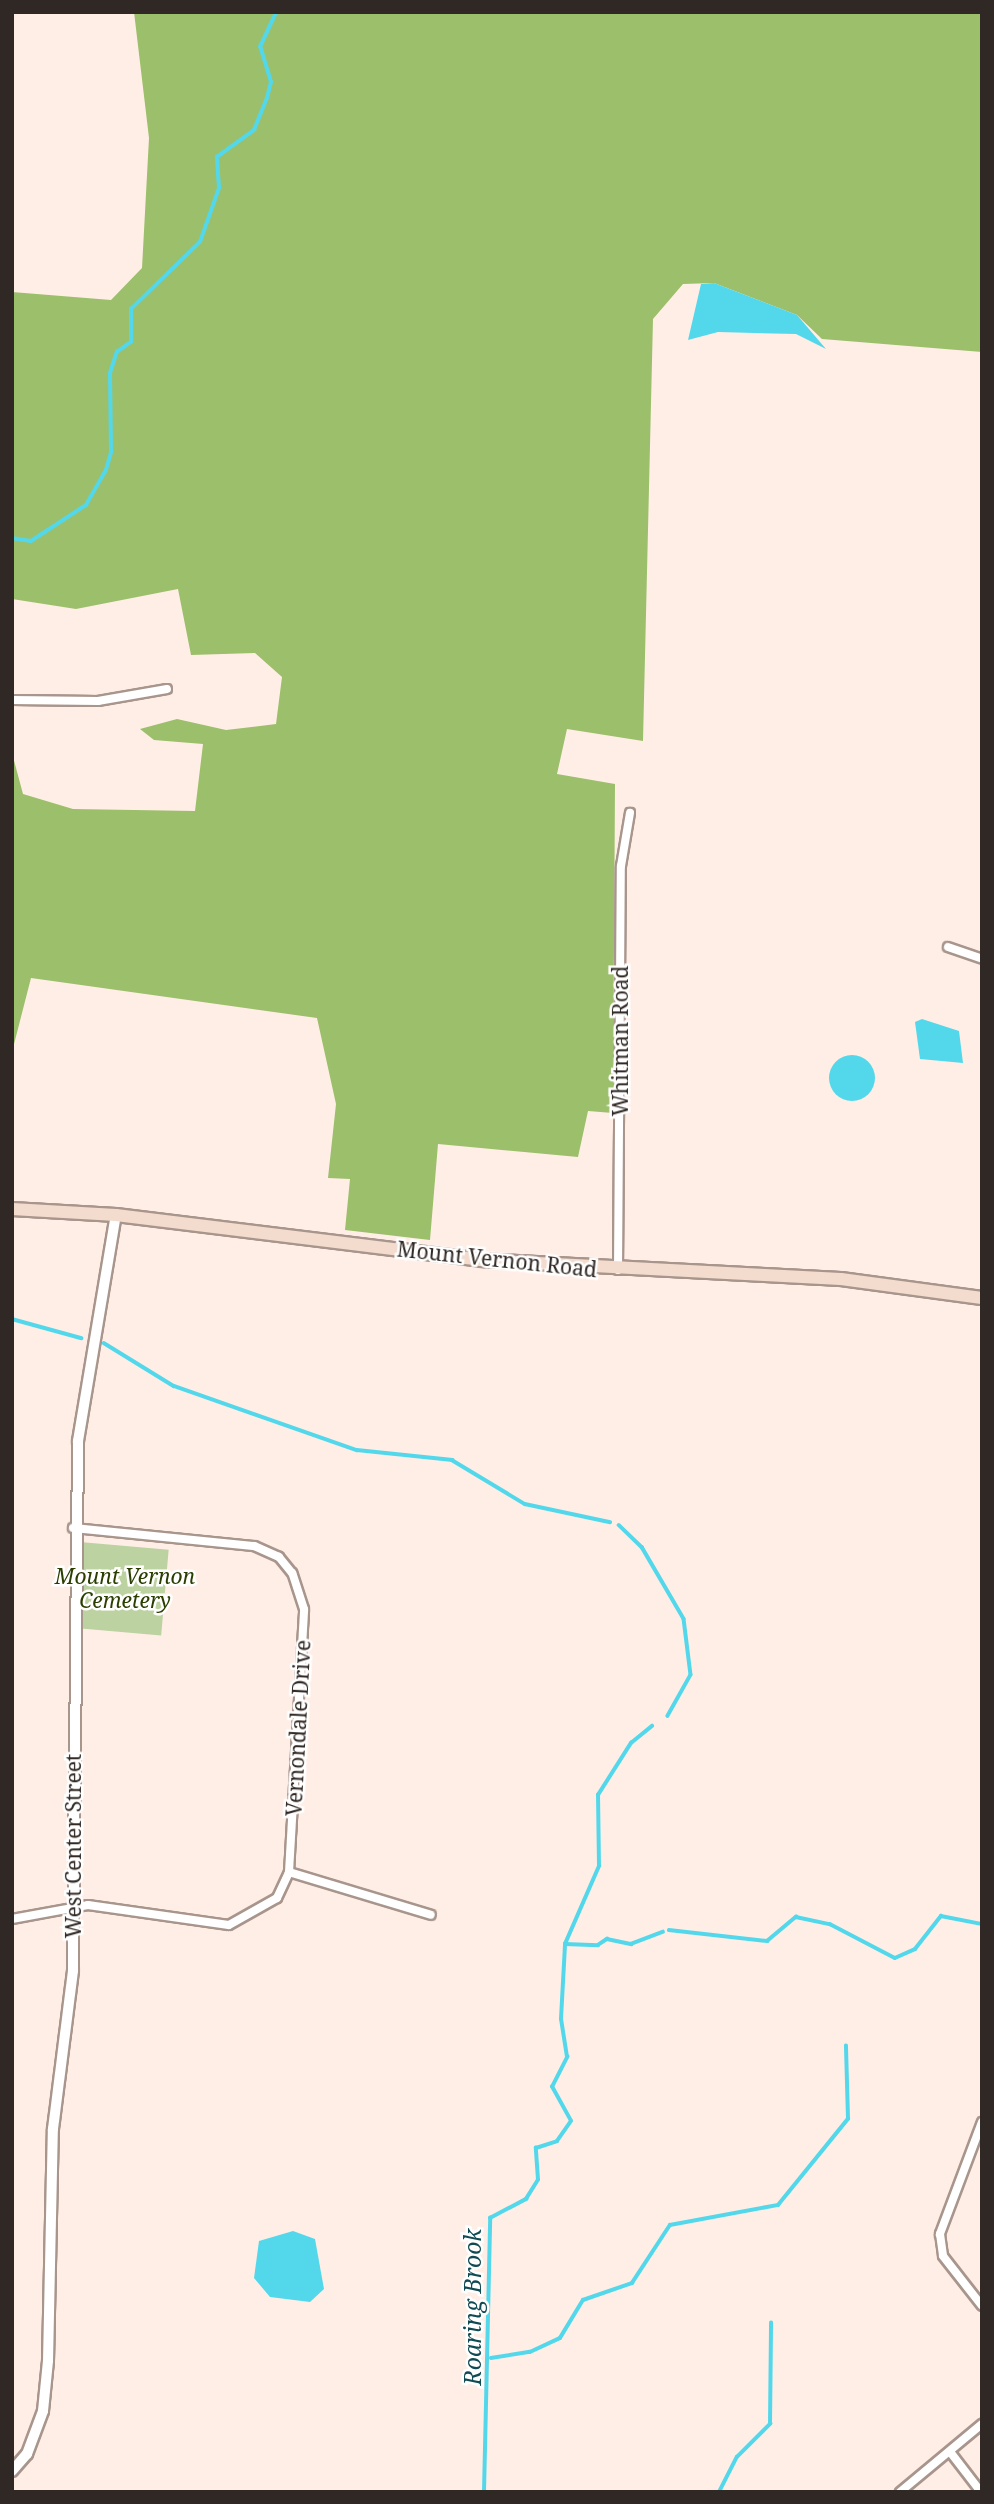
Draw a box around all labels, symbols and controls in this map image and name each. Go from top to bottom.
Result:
street label: Whitman Road [607,966,633,1116]
street label: Mount Vernon Road [396,1236,598,1282]
park label: Mount Vernon Cemetery [55,1563,195,1613]
street label: Vernondale Drive [281,1639,315,1817]
street label: West Center Street [60,1754,86,1938]
water label: Roaring Brook [458,2229,486,2385]

